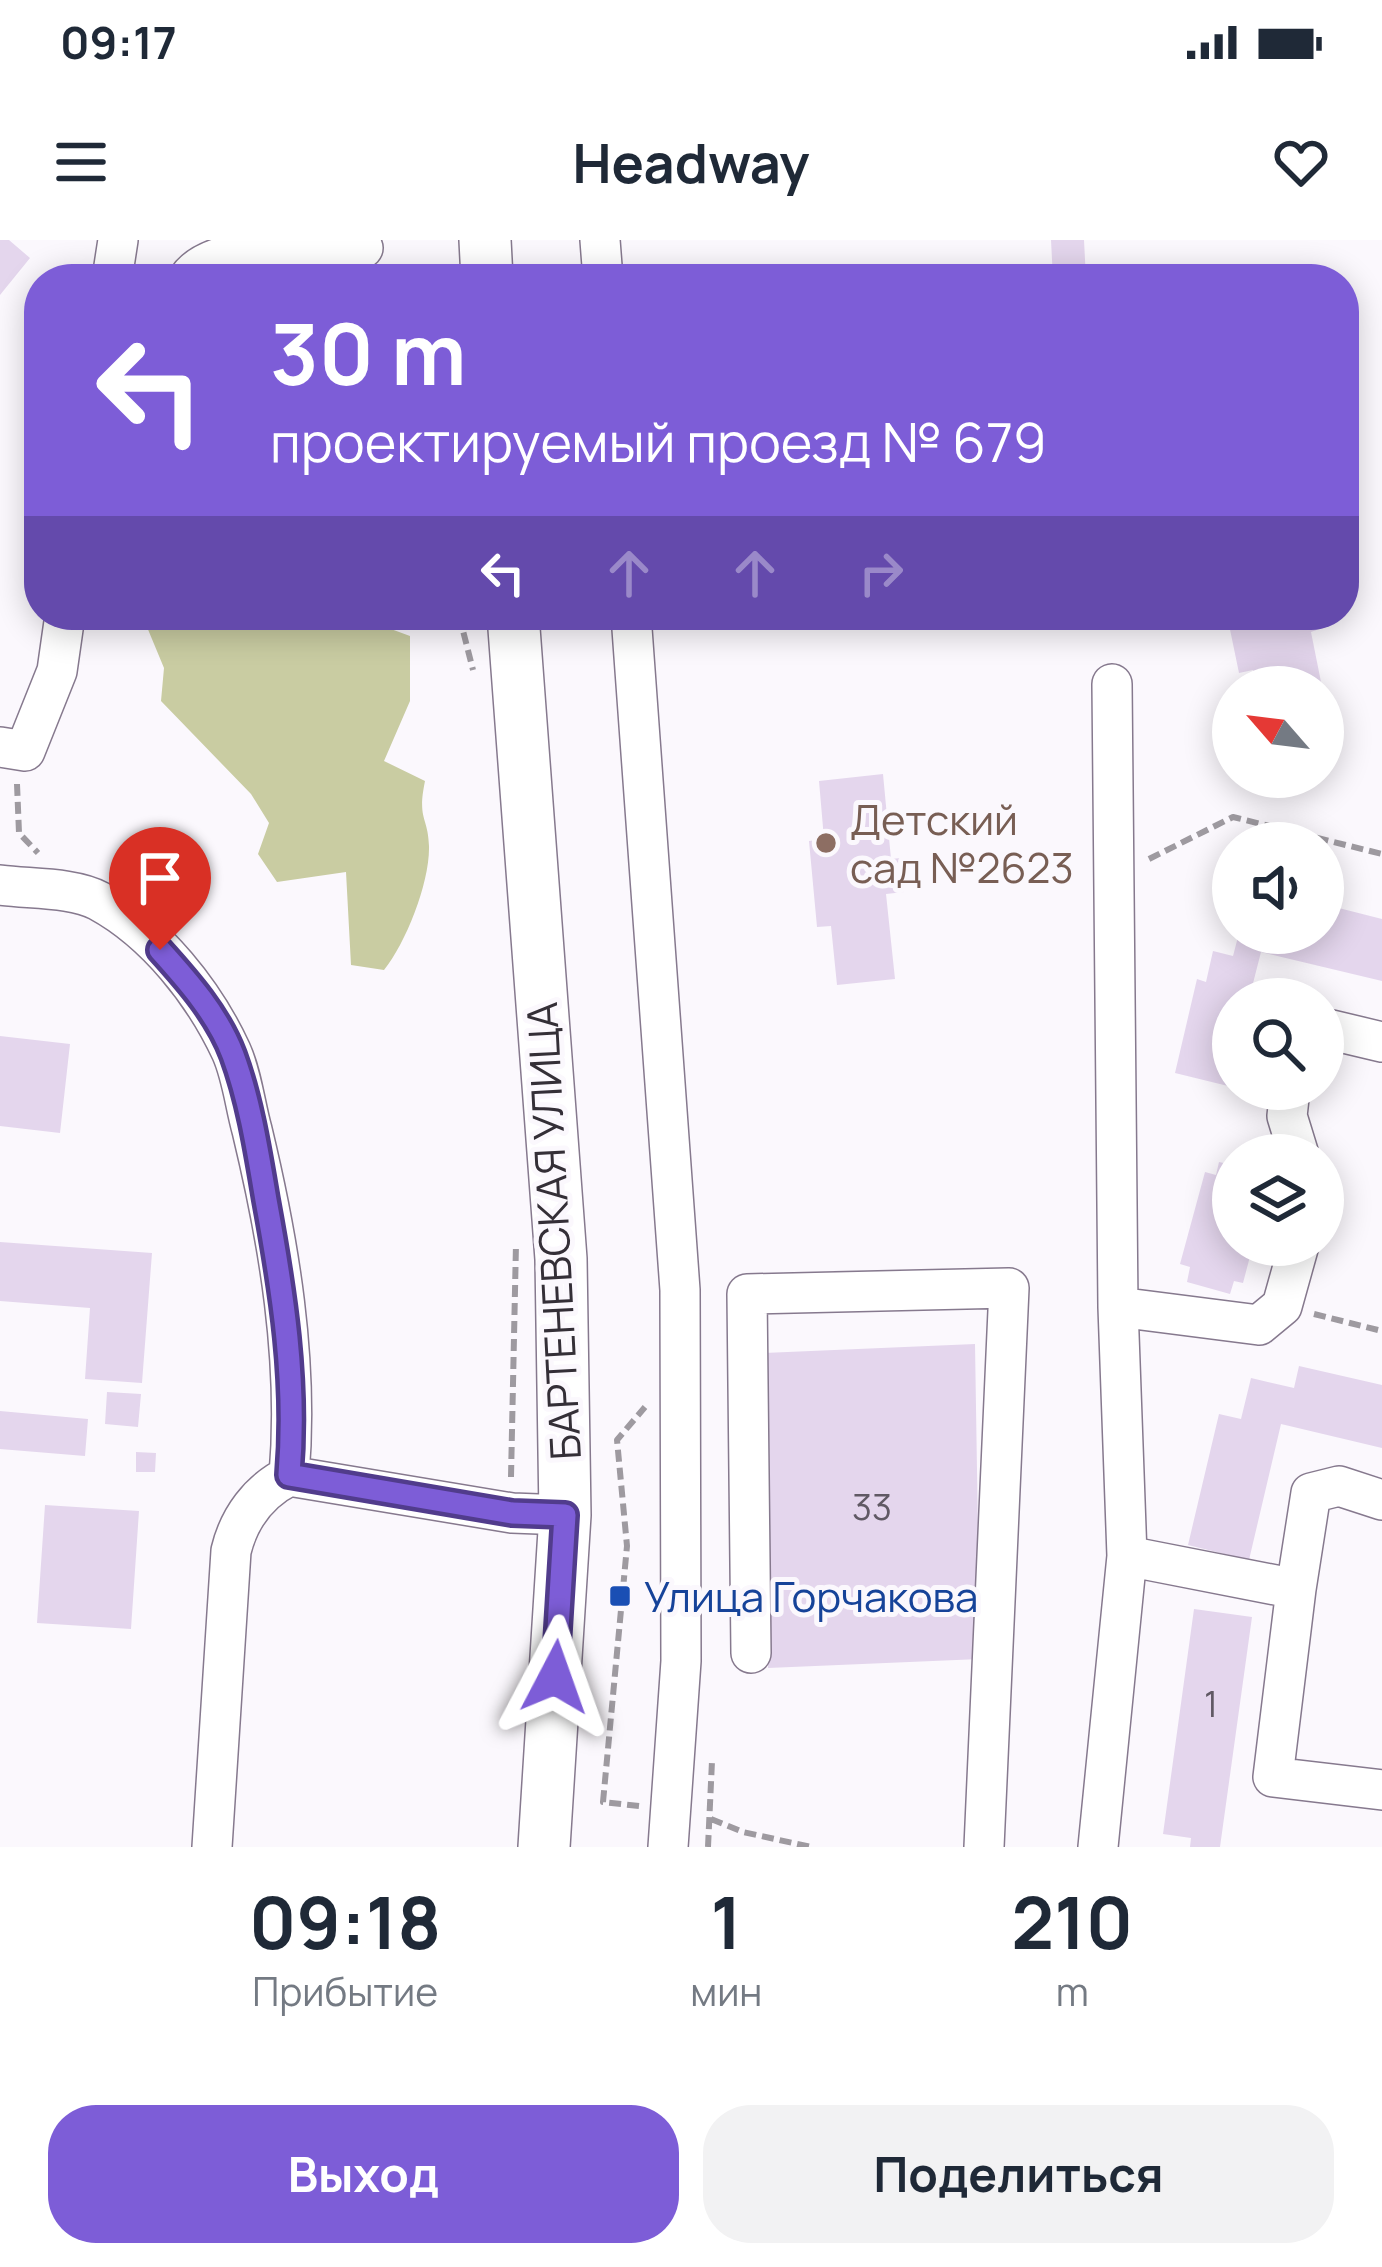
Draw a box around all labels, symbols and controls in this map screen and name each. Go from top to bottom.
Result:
text: 09:17 [60,11,177,73]
text: Headway [573,125,809,199]
icon: menu [48,129,114,195]
icon: heart [1268,129,1334,195]
text: 30 m [270,295,466,410]
icon: left [72,312,228,468]
text: проектируемый проезд № 679 [270,404,1047,478]
icon: left [470,540,536,606]
icon: ahead [596,540,662,606]
icon: ahead [722,540,788,606]
icon: right [848,540,914,606]
north arrow [1212,666,1344,798]
map controls [1212,666,1344,1266]
place label: Детский сад №2623 [850,790,1074,896]
button: sound [1212,822,1344,954]
pin [109,827,211,950]
marker: Детский сад №2623 [813,830,839,856]
icon: arrive [127,845,193,911]
button: search [1212,978,1344,1110]
street label: БАРТЕНЕВСКАЯ УЛИЦА [512,1001,594,1461]
button: layers [1212,1134,1344,1266]
house number: 33 [852,1482,892,1531]
place label: Улица Горчакова [644,1567,978,1625]
marker: Улица Горчакова [607,1583,633,1609]
position arrow [492,1614,618,1740]
house number: 1 [1204,1679,1218,1728]
text: 09:18 [249,1872,441,1971]
text: 1 [711,1872,742,1971]
text: 210 [1011,1872,1133,1971]
text: Прибытие [252,1964,438,2018]
text: мин [690,1964,762,2018]
text: m [1056,1964,1089,2018]
button: Выход [48,2105,679,2243]
button: Поделиться [703,2105,1334,2243]

